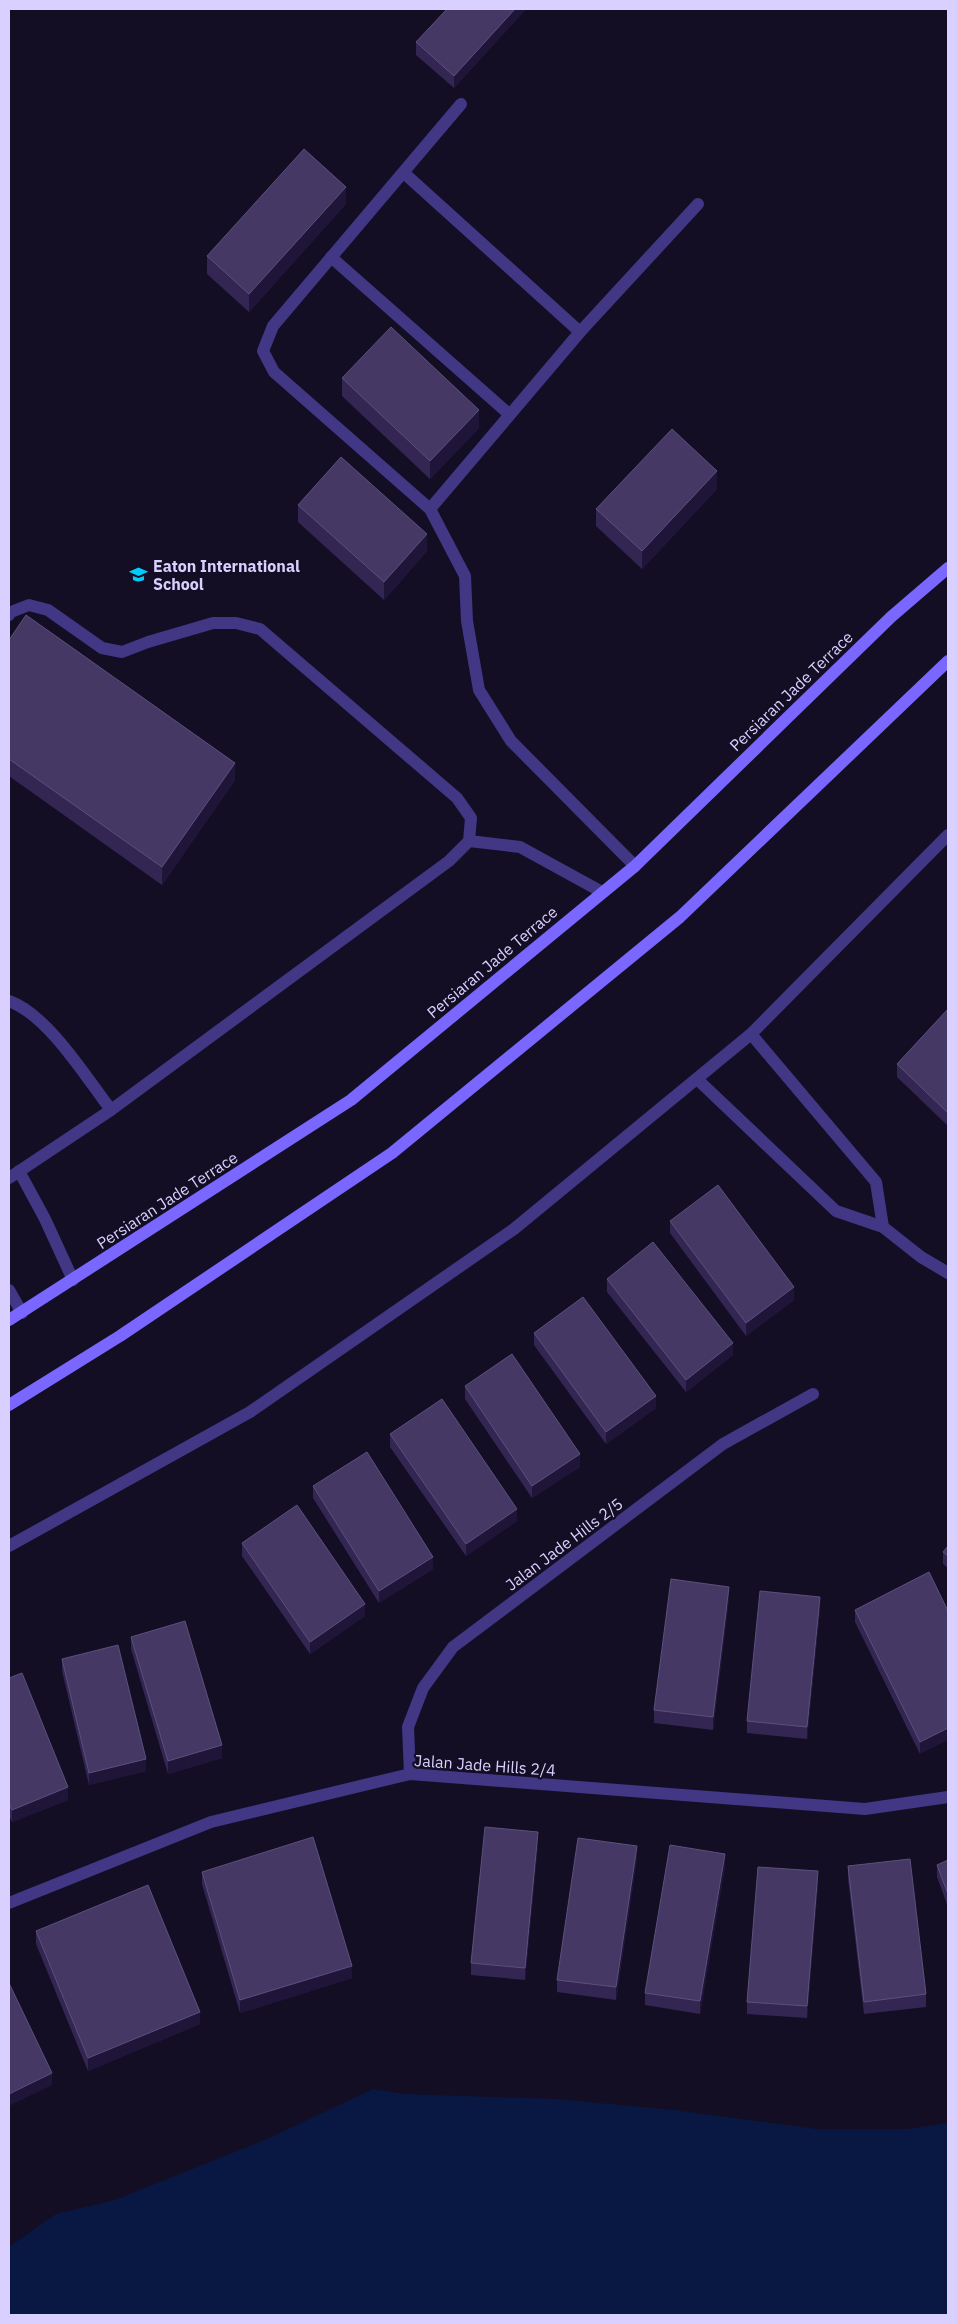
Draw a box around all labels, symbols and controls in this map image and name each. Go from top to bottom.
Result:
place label: Eaton International School [153,556,300,594]
school or university icon: Eaton International School [129,565,149,585]
street label: Persiaran Jade Terrace [725,627,857,755]
street label: Persiaran Jade Terrace [423,901,561,1022]
street label: Persiaran Jade Terrace [93,1147,241,1253]
street label: Jalan Jade Hills 2/5 [501,1493,627,1595]
street label: Jalan Jade Hills 2/4 [414,1750,556,1780]

